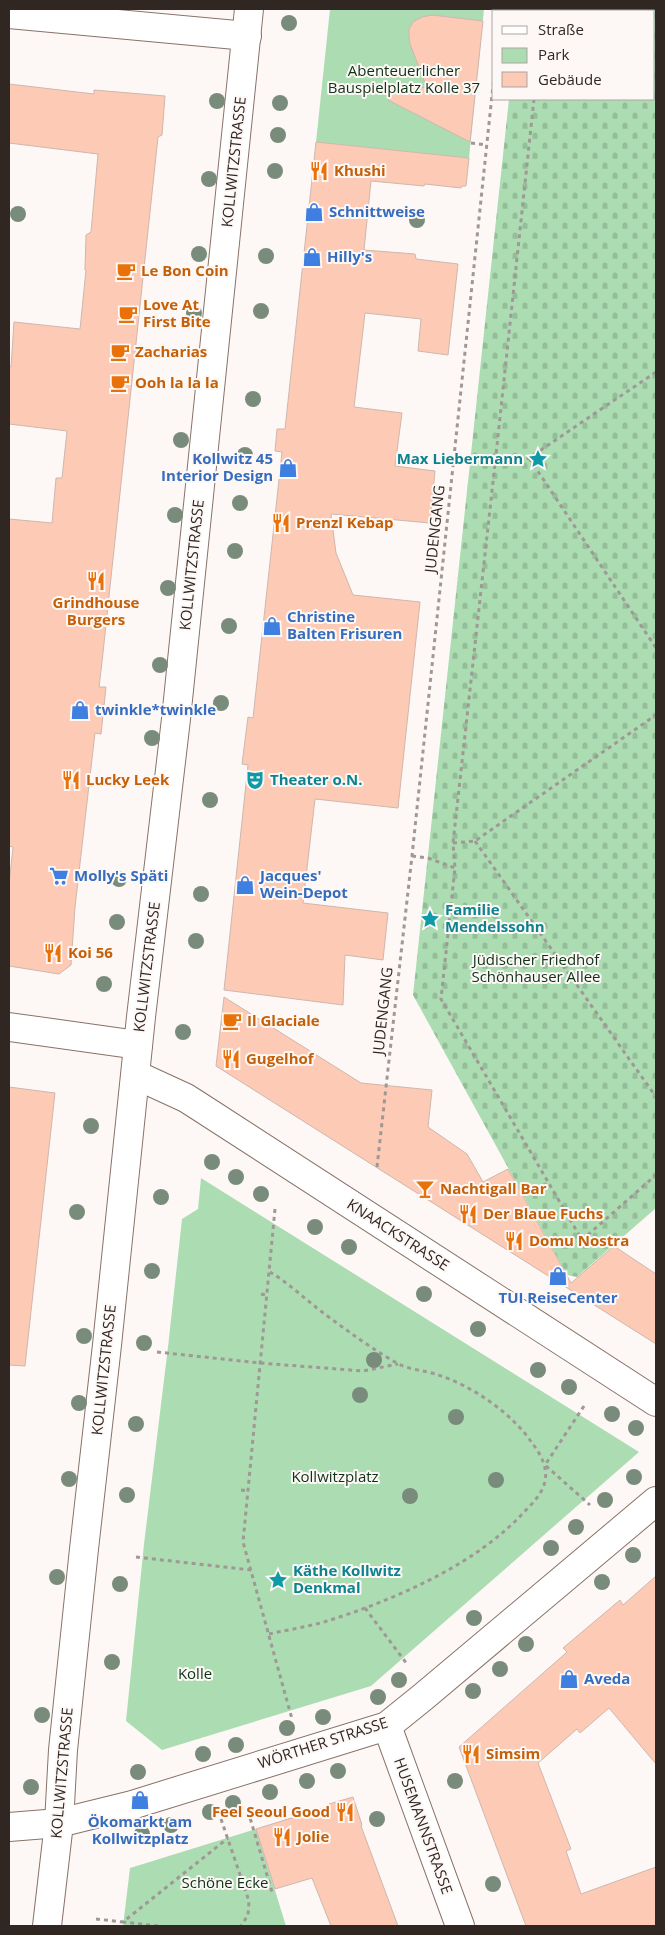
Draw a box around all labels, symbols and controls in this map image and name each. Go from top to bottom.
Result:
legend [492,10,655,100]
text: Straße [538,19,584,39]
text: Park [538,44,569,64]
park label: Abenteuerlicher Bauspielplatz Kolle 37 [328,60,480,97]
text: Gebäude [538,69,602,89]
street label: KOLLWITZSTRASSE [216,95,250,228]
restaurant icon: Khushi [308,160,330,182]
place label: Khushi [334,160,386,180]
shop icon: Schnittweise [303,201,325,223]
place label: Schnittweise [329,201,425,221]
shop icon: Hilly's [301,246,323,268]
place label: Hilly's [327,246,372,266]
cafe icon: Le Bon Coin [115,260,137,282]
place label: Le Bon Coin [141,260,229,280]
place label: Love At First Bite [143,294,211,331]
cafe icon: Love At First Bite [117,303,139,325]
cafe icon: Zacharias [109,341,131,363]
place label: Zacharias [135,341,207,361]
cafe icon: Ooh la la la [109,372,131,394]
place label: Ooh la la la [135,372,219,392]
place label: Kollwitz 45 Interior Design [161,448,273,485]
place label: Max Liebermann [397,448,523,468]
place icon: Max Liebermann [527,448,549,470]
shop icon: Kollwitz 45 Interior Design [277,457,299,479]
street label: JUDENGANG [419,484,449,576]
street label: KOLLWITZSTRASSE [174,498,208,631]
restaurant icon: Prenzl Kebap [270,512,292,534]
place label: Prenzl Kebap [296,512,394,532]
restaurant icon: Grindhouse Burgers [85,570,107,592]
place label: Grindhouse Burgers [53,592,140,629]
place label: Christine Balten Frisuren [287,606,402,643]
shop icon: Christine Balten Frisuren [261,615,283,637]
shop icon: twinkle*twinkle [69,699,91,721]
place label: twinkle*twinkle [95,699,216,719]
restaurant icon: Lucky Leek [60,769,82,791]
place label: Lucky Leek [86,769,170,789]
theatre icon: Theater o.N. [244,769,266,791]
place label: Theater o.N. [270,769,363,789]
supermarket icon: Molly's Späti [48,865,70,887]
place label: Molly's Späti [74,865,168,885]
place label: Jacques' Wein-Depot [258,865,348,902]
shop icon: Jacques' Wein-Depot [234,874,256,896]
place label: Familie Mendelssohn [445,899,545,936]
street label: KOLLWITZSTRASSE [128,900,164,1033]
place icon: Familie Mendelssohn [419,908,441,930]
restaurant icon: Koi 56 [42,942,64,964]
place label: Koi 56 [68,942,113,962]
park label: Jüdischer Friedhof Schönhauser Allee [471,949,601,986]
street label: JUDENGANG [367,966,397,1058]
cafe icon: Il Glaciale [221,1010,243,1032]
place label: Il Glaciale [247,1010,320,1030]
restaurant icon: Gugelhof [220,1048,242,1070]
place label: Gugelhof [246,1048,315,1068]
bar icon: Nachtigall Bar [414,1178,436,1200]
place label: Nachtigall Bar [440,1178,547,1198]
street label: KNAACKSTRASSE [344,1194,454,1275]
restaurant icon: Der Blaue Fuchs [457,1203,479,1225]
place label: Der Blaue Fuchs [483,1203,603,1223]
restaurant icon: Domu Nostra [503,1230,525,1252]
place label: Domu Nostra [529,1230,629,1250]
shop icon: TUI ReiseCenter [547,1265,569,1287]
place label: TUI ReiseCenter [498,1287,618,1307]
street label: KOLLWITZSTRASSE [86,1303,120,1436]
park label: Kollwitzplatz [291,1466,379,1486]
place label: Käthe Kollwitz Denkmal [293,1560,401,1597]
place icon: Käthe Kollwitz Denkmal [267,1569,289,1591]
park label: Kolle [178,1663,212,1683]
shop icon: Aveda [558,1668,580,1690]
place label: Aveda [584,1668,630,1688]
street label: KOLLWITZSTRASSE [45,1707,77,1839]
street label: WÖRTHER STRASSE [255,1712,390,1773]
restaurant icon: Simsim [460,1743,482,1765]
place label: Simsim [486,1743,540,1763]
street label: HUSEMANNSTRASSE [390,1755,458,1897]
shop icon: Ökomarkt am Kollwitzplatz [129,1789,151,1811]
place label: Feel Seoul Good [212,1801,330,1821]
restaurant icon: Feel Seoul Good [334,1801,356,1823]
place label: Ökomarkt am Kollwitzplatz [88,1811,192,1848]
restaurant icon: Jolie [271,1826,293,1848]
place label: Jolie [295,1826,329,1846]
park label: Schöne Ecke [182,1872,268,1892]

